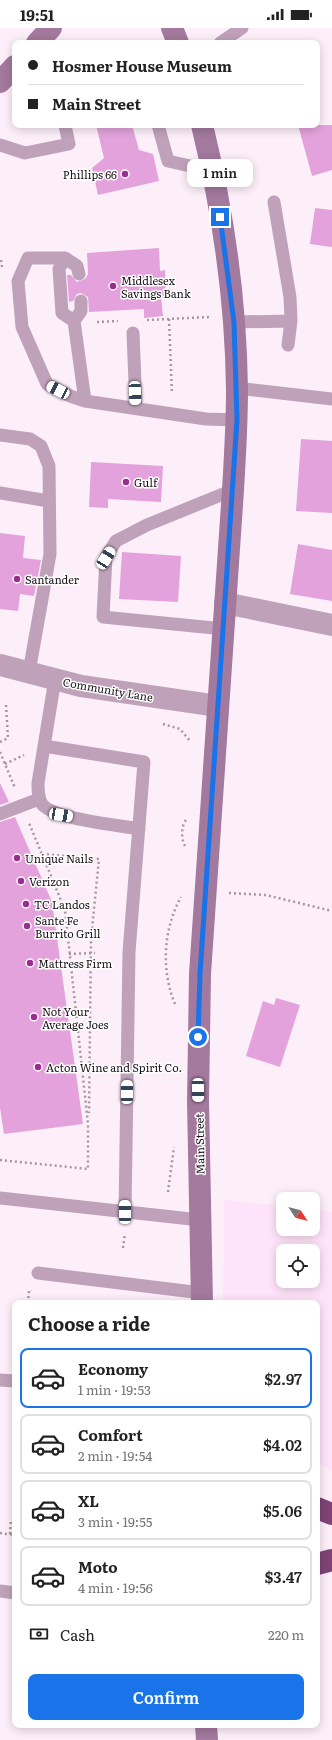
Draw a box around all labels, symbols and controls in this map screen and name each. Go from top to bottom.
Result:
text: 19:51 [20,3,54,26]
text: Hosmer House Museum [52,54,232,77]
text: Main Street [52,92,141,115]
callout: 1 min [187,159,253,187]
text: 1 min [203,163,237,182]
place label: Phillips 66 [63,166,117,182]
marker: Phillips 66 [120,169,130,179]
route end [211,208,229,226]
place label: Middlesex Savings Bank [121,272,191,301]
marker: Middlesex Savings Bank [108,281,118,291]
car [45,379,71,401]
car [129,381,141,405]
place label: Gulf [134,474,158,490]
marker: Gulf [121,477,131,487]
car [95,545,117,571]
place label: Santander [25,571,80,587]
marker: Santander [12,574,22,584]
street label: Community Lane [62,673,155,705]
car [48,807,74,823]
place label: Unique Nails [25,850,93,866]
marker: Unique Nails [12,853,22,863]
place label: Verizon [29,873,69,889]
marker: Verizon [16,876,26,886]
place label: TC Landos [34,896,90,912]
marker: TC Landos [21,899,31,909]
place label: Sante Fe Burrito Grill [35,912,101,941]
marker: Sante Fe Burrito Grill [22,921,32,931]
place label: Mattress Firm [38,955,112,971]
marker: Mattress Firm [25,958,35,968]
place label: Not Your Average Joes [42,1003,109,1032]
marker: Not Your Average Joes [29,1012,39,1022]
route start [189,1028,207,1046]
place label: Acton Wine and Spirit Co. [46,1059,182,1075]
marker: Acton Wine and Spirit Co. [33,1062,43,1072]
car [192,1078,204,1102]
car [121,1080,133,1104]
street label: Main Street [190,1113,208,1175]
north arrow [276,1192,320,1236]
map controls [276,1192,320,1288]
car [119,1200,131,1224]
button: locate [276,1244,320,1288]
text: Choose a ride [28,1310,150,1337]
text: Economy [78,1357,148,1380]
icon: car [30,1360,66,1396]
text: $2.97 [264,1367,302,1390]
text: 1 min · 19:53 [78,1380,151,1399]
text: Comfort [78,1423,143,1446]
icon: car [30,1426,66,1462]
text: $4.02 [263,1433,302,1456]
text: 2 min · 19:54 [78,1446,152,1465]
text: XL [78,1489,99,1512]
icon: car [30,1492,66,1528]
text: $5.06 [263,1499,302,1522]
text: 3 min · 19:55 [78,1512,152,1531]
text: Moto [78,1555,118,1578]
icon: car [30,1558,66,1594]
text: $3.47 [264,1565,302,1588]
text: 4 min · 19:56 [78,1578,153,1597]
icon: cash [28,1623,50,1645]
text: Cash [60,1623,95,1646]
text: 220 m [268,1625,304,1644]
button: Confirm [28,1674,304,1720]

